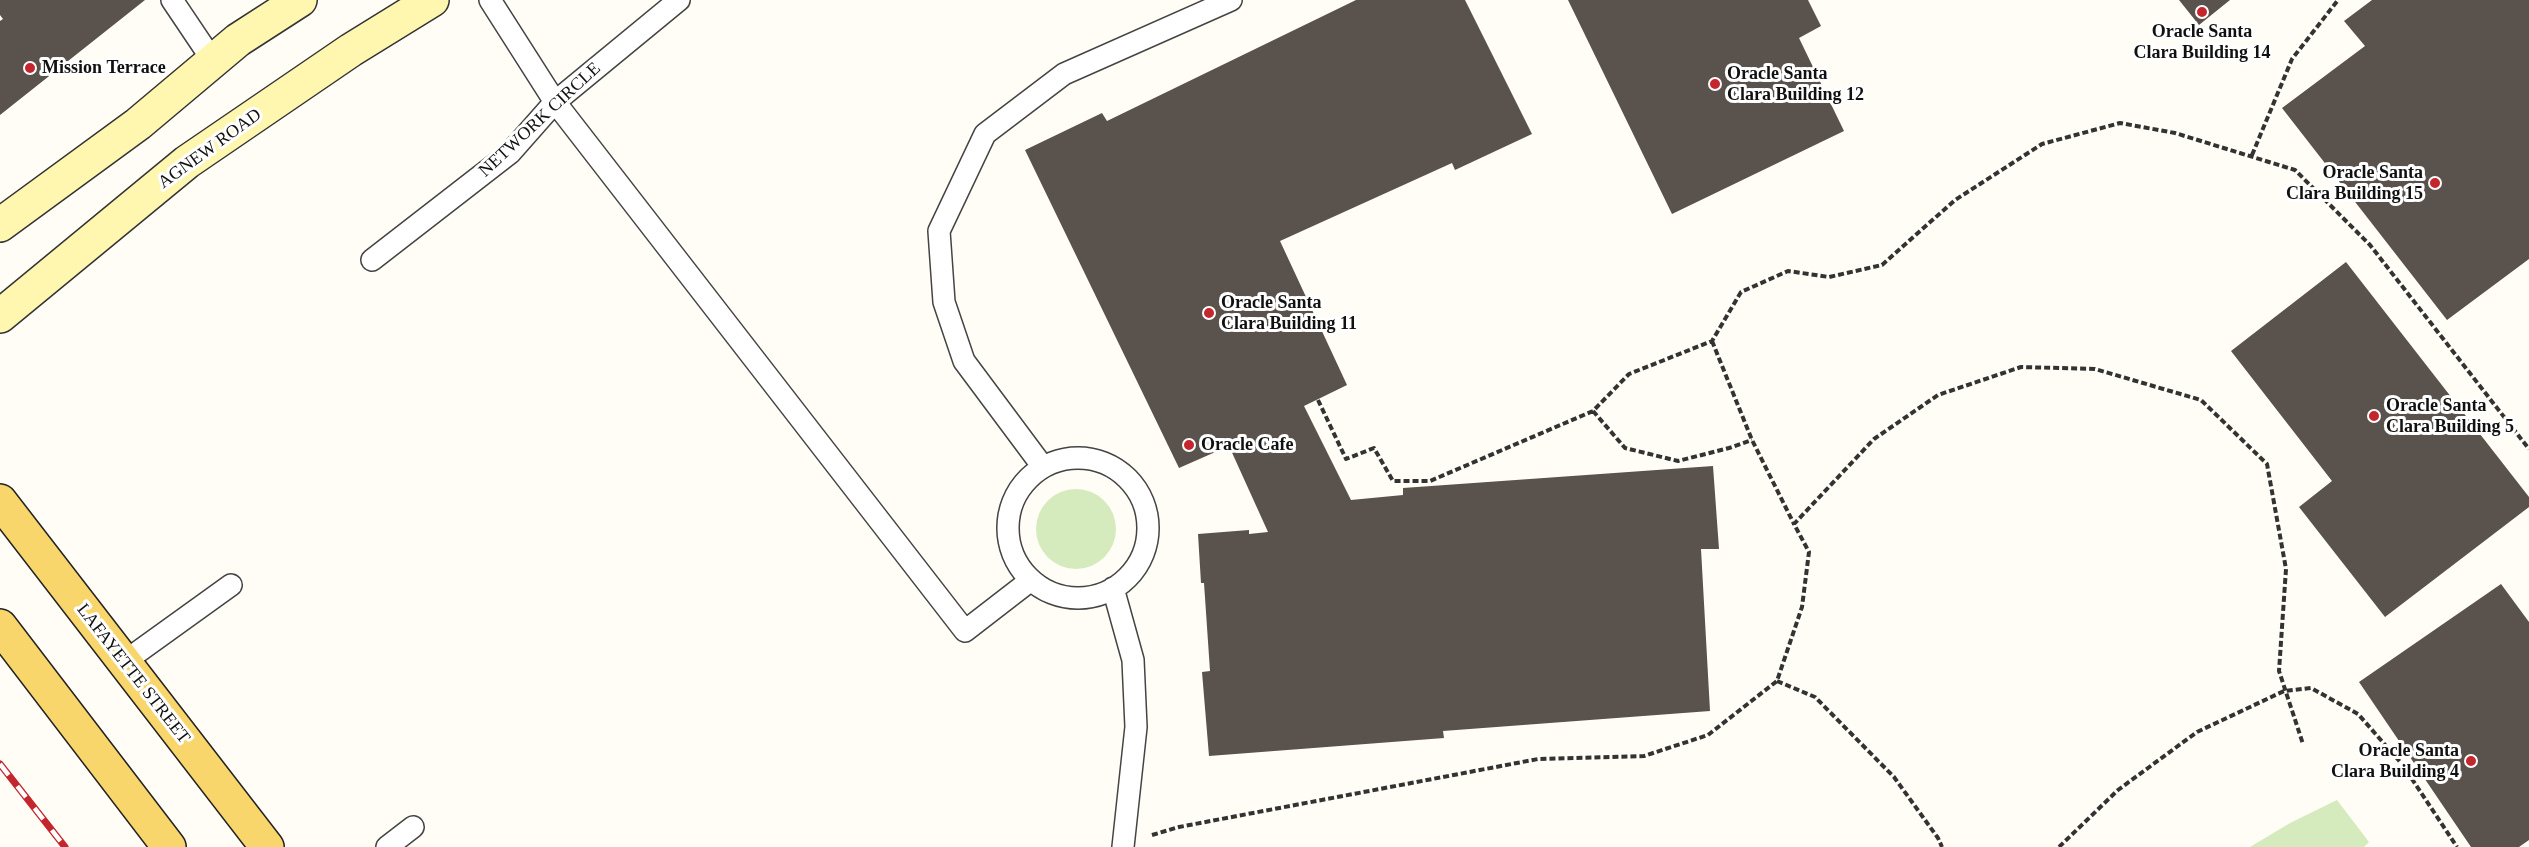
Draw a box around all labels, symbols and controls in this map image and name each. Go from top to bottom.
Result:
marker: Oracle Santa Clara Building 14 [2195,5,2209,19]
place label: Oracle Santa Clara Building 14 [2133,21,2271,63]
place label: Mission Terrace [42,57,166,79]
street label: NETWORK CIRCLE [475,58,605,182]
marker: Mission Terrace [23,61,37,75]
place label: Oracle Santa Clara Building 12 [1727,63,1864,106]
marker: Oracle Santa Clara Building 12 [1708,77,1722,91]
street label: AGNEW ROAD [154,104,266,194]
place label: Oracle Santa Clara Building 15 [2286,162,2423,204]
marker: Oracle Santa Clara Building 15 [2428,176,2442,190]
place label: Oracle Santa Clara Building 11 [1221,292,1357,334]
marker: Oracle Santa Clara Building 11 [1202,306,1216,320]
place label: Oracle Santa Clara Building 5 [2386,395,2514,438]
marker: Oracle Santa Clara Building 5 [2367,409,2381,423]
place label: Oracle Cafe [1201,434,1293,456]
marker: Oracle Cafe [1182,438,1196,452]
street label: LAFAYETTE STREET [72,600,194,748]
place label: Oracle Santa Clara Building 4 [2331,740,2459,783]
marker: Oracle Santa Clara Building 4 [2464,754,2478,768]

